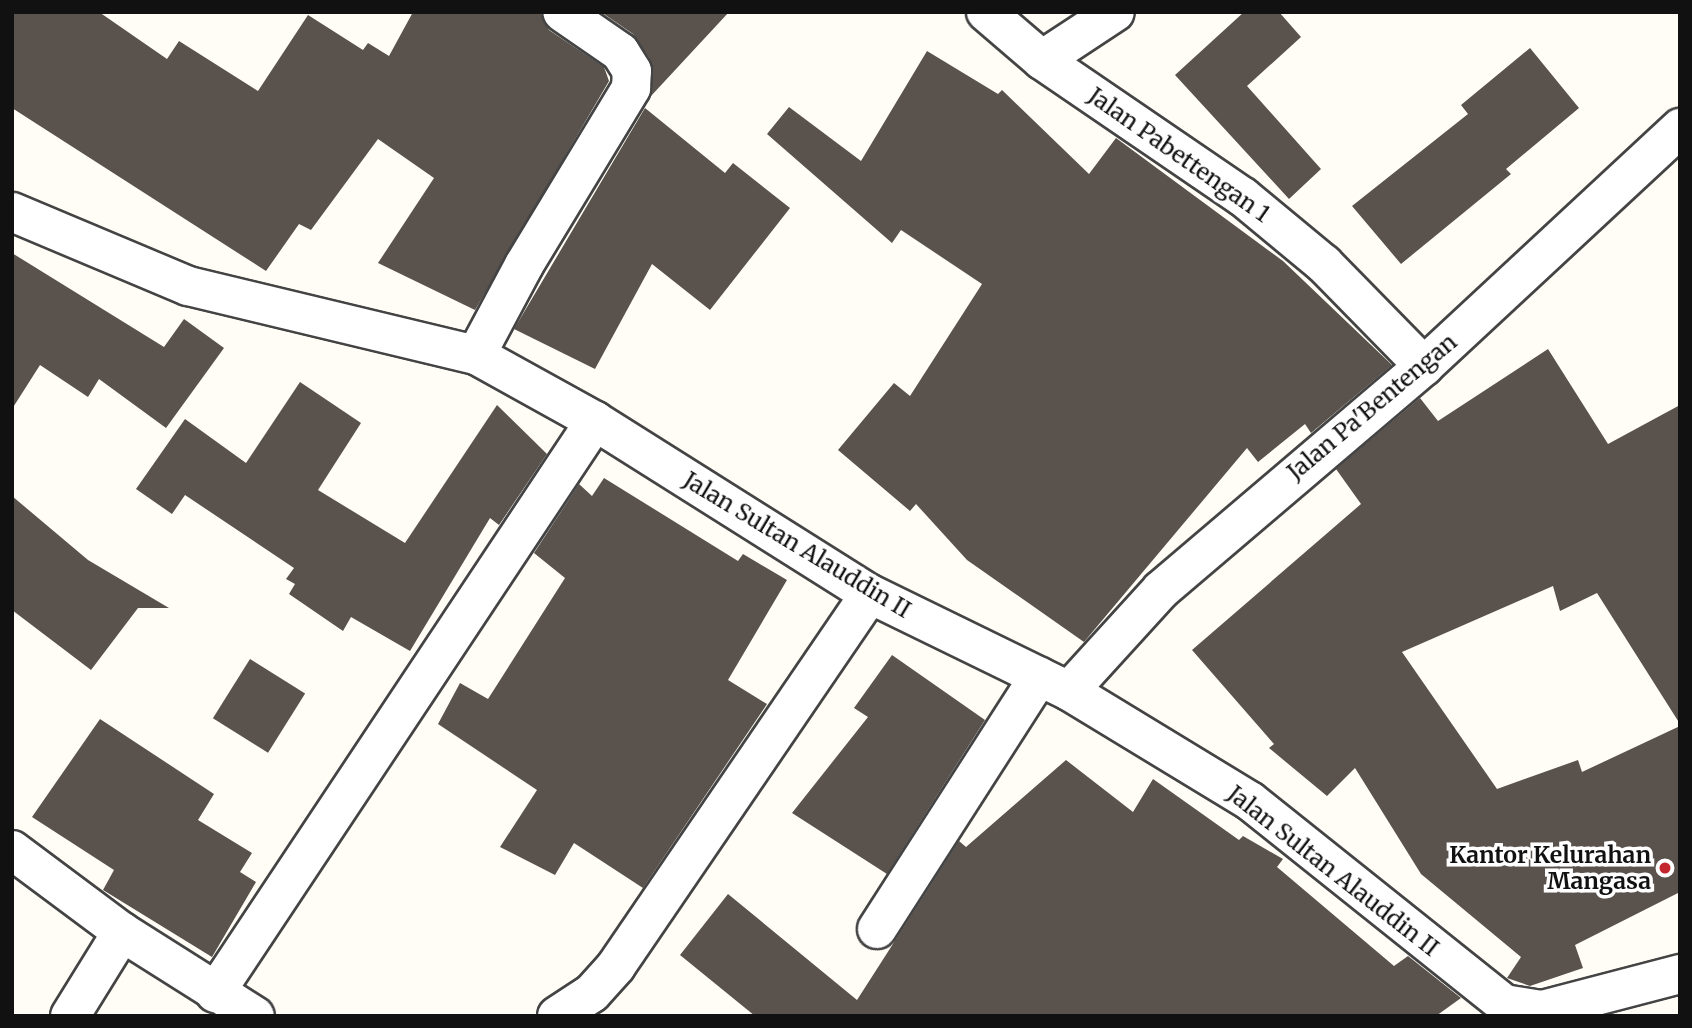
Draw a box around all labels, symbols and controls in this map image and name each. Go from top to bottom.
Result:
street label: Jalan Pabettengan 1 [1083,82,1275,228]
street label: Jalan Pa'Bentengan [1282,328,1462,486]
street label: Jalan Sultan Alauddin II [678,466,916,624]
street label: Jalan Sultan Alauddin II [1222,780,1444,962]
place label: Kantor Kelurahan Mangasa [1449,841,1651,895]
marker: Kantor Kelurahan Mangasa [1657,860,1673,876]

